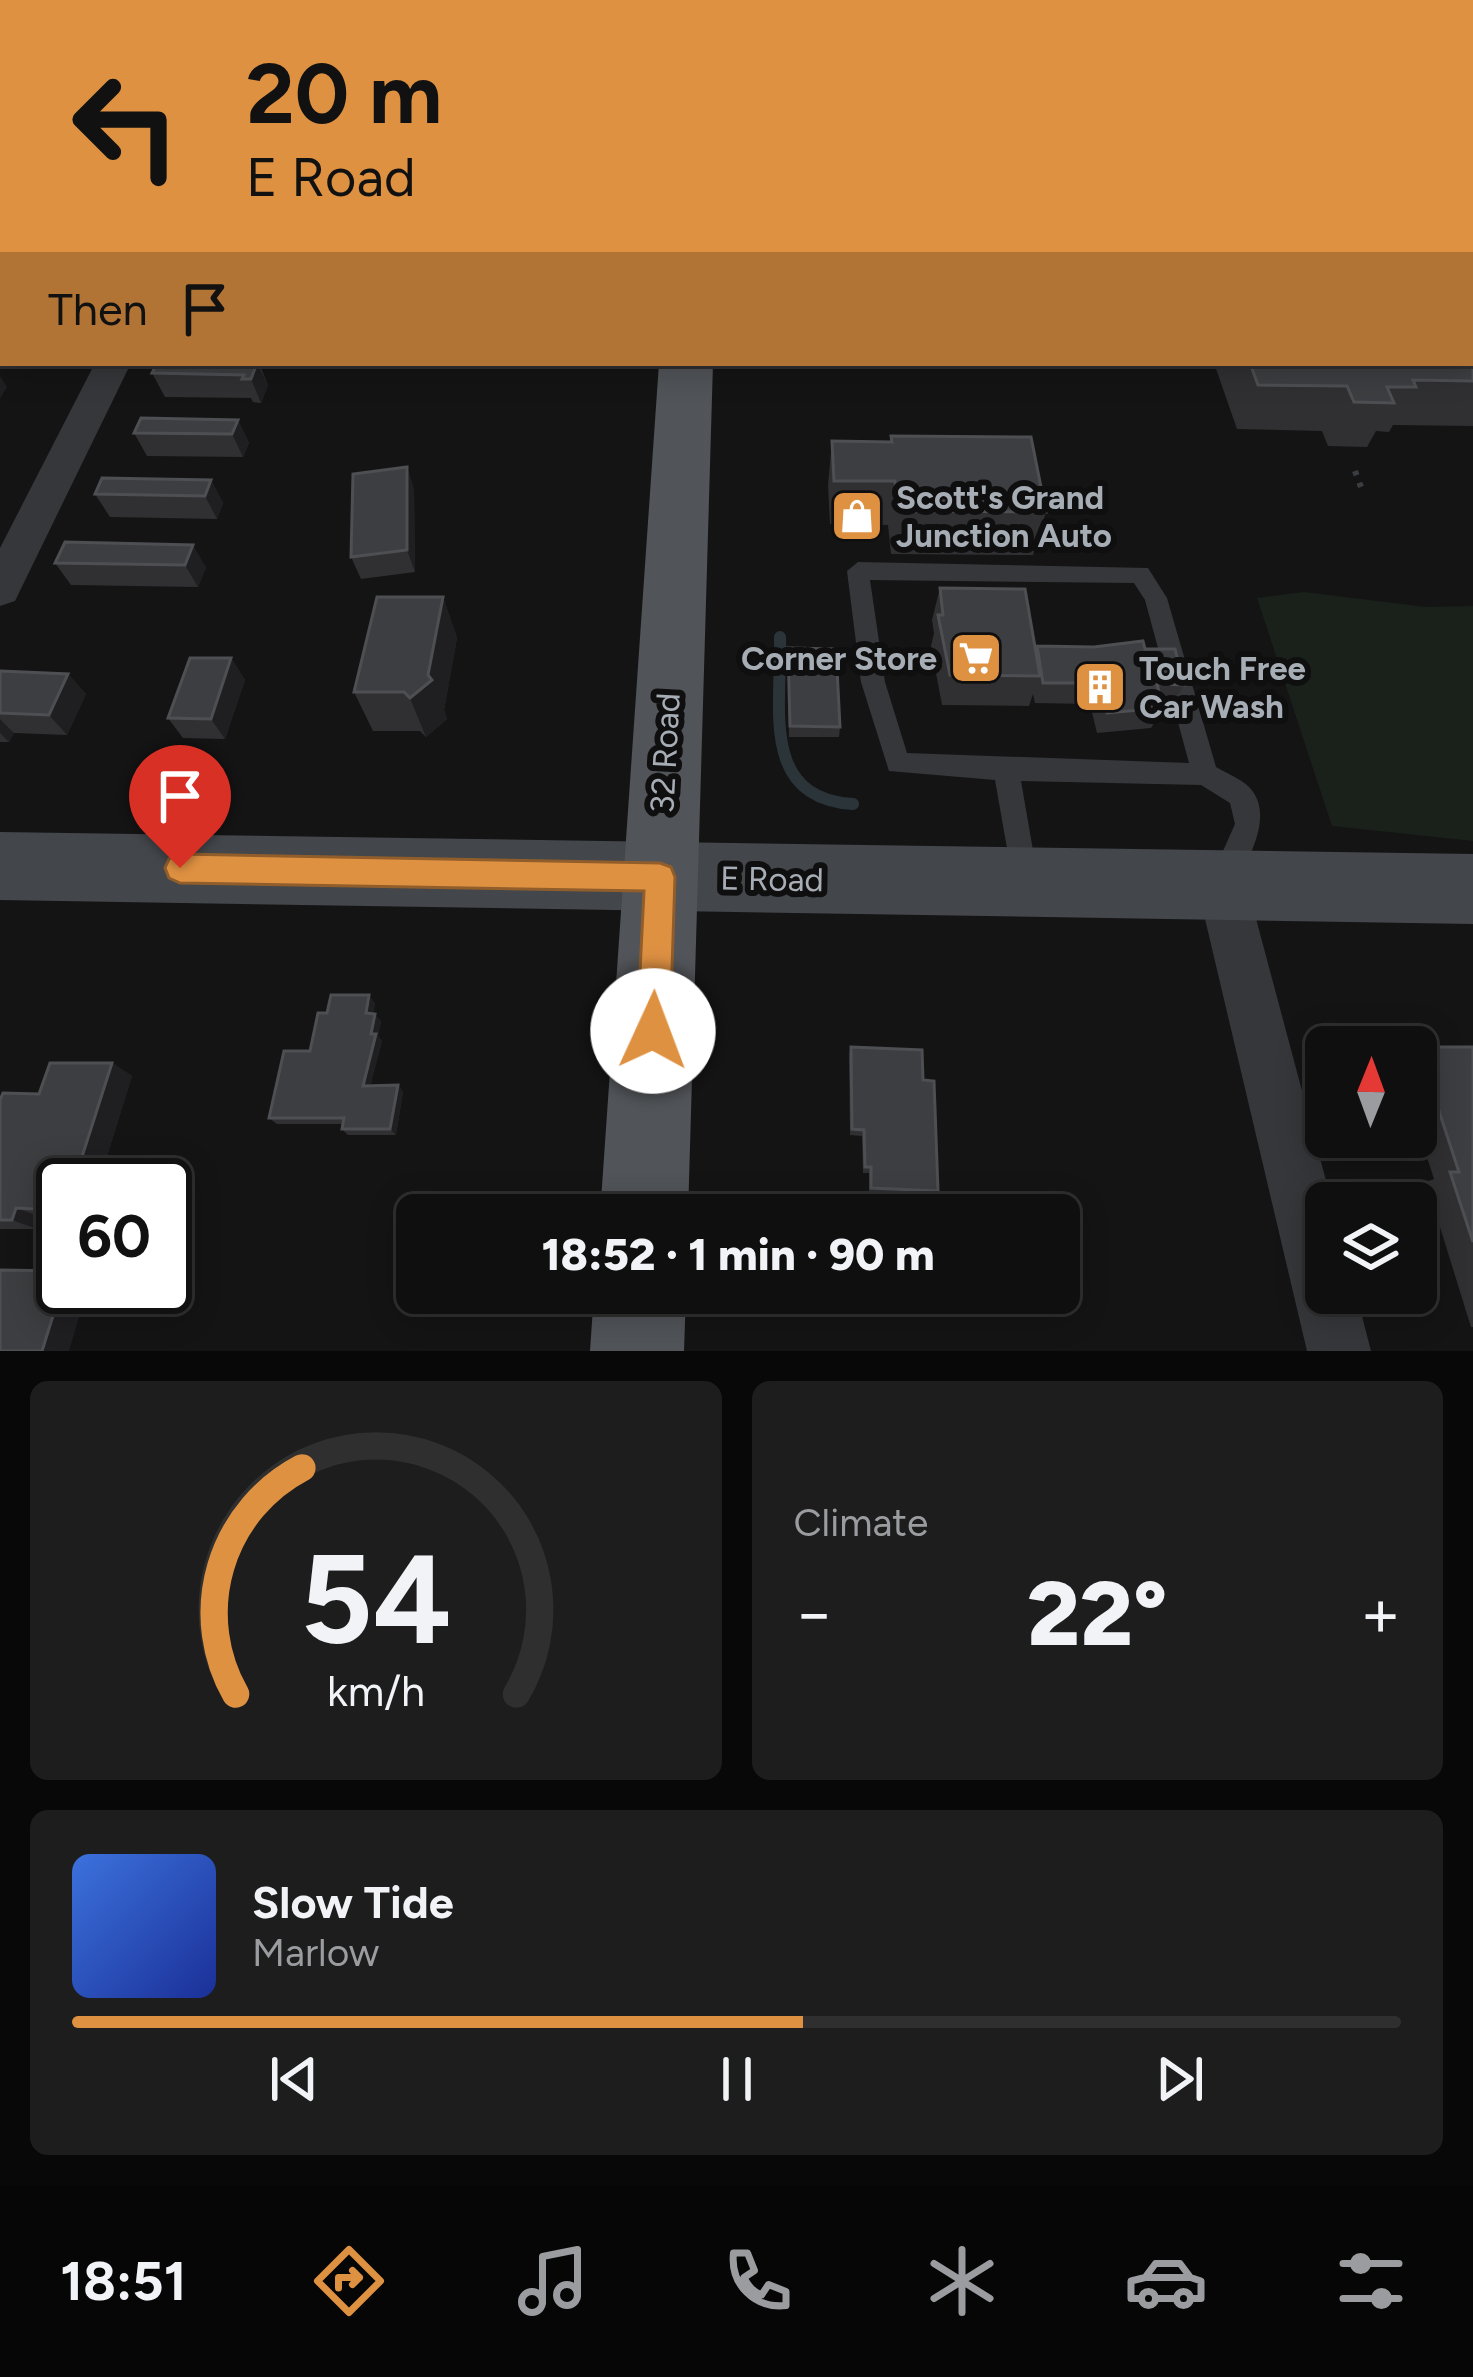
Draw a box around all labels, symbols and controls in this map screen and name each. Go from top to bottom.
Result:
text: 20 m [246,43,442,144]
icon: left [48,48,204,204]
text: E Road [246,145,416,210]
icon: arrive [172,276,238,342]
text: Then [48,282,148,336]
place label: Scott's Grand Junction Auto [896,478,1112,555]
shop icon: Scott's Grand Junction Auto [829,488,885,544]
supermarket icon: Corner Store [948,630,1004,686]
place label: Corner Store [741,639,937,678]
place label: Touch Free Car Wash [1139,649,1306,726]
building icon: Touch Free Car Wash [1072,659,1128,715]
street label: 32 Road [642,692,688,814]
pin [129,745,231,868]
icon: arrive [147,763,213,829]
street label: E Road [720,859,824,899]
position arrow [590,968,716,1094]
north arrow [1305,1026,1437,1158]
map controls [1305,1026,1437,1314]
speed limit sign: 60 [36,1158,192,1314]
button: layers [1305,1182,1437,1314]
text: 18:52 · 1 min · 90 m [541,1227,935,1281]
text: Climate [794,1499,928,1546]
text: 54 [300,1524,452,1674]
text: 22° [1027,1559,1167,1668]
text: − [794,1573,835,1653]
text: + [1360,1573,1401,1653]
text: km/h [327,1664,425,1716]
text: Slow Tide [252,1875,454,1929]
text: Marlow [252,1929,379,1976]
icon: previous [261,2046,327,2112]
icon: pause [704,2046,770,2112]
icon: next [1147,2046,1213,2112]
icon: directions [307,2239,391,2323]
icon: music [511,2239,595,2323]
icon: phone [716,2239,800,2323]
icon: climate [920,2239,1004,2323]
icon: car [1124,2239,1208,2323]
icon: filters [1329,2239,1413,2323]
text: 18:51 [60,2249,186,2314]

